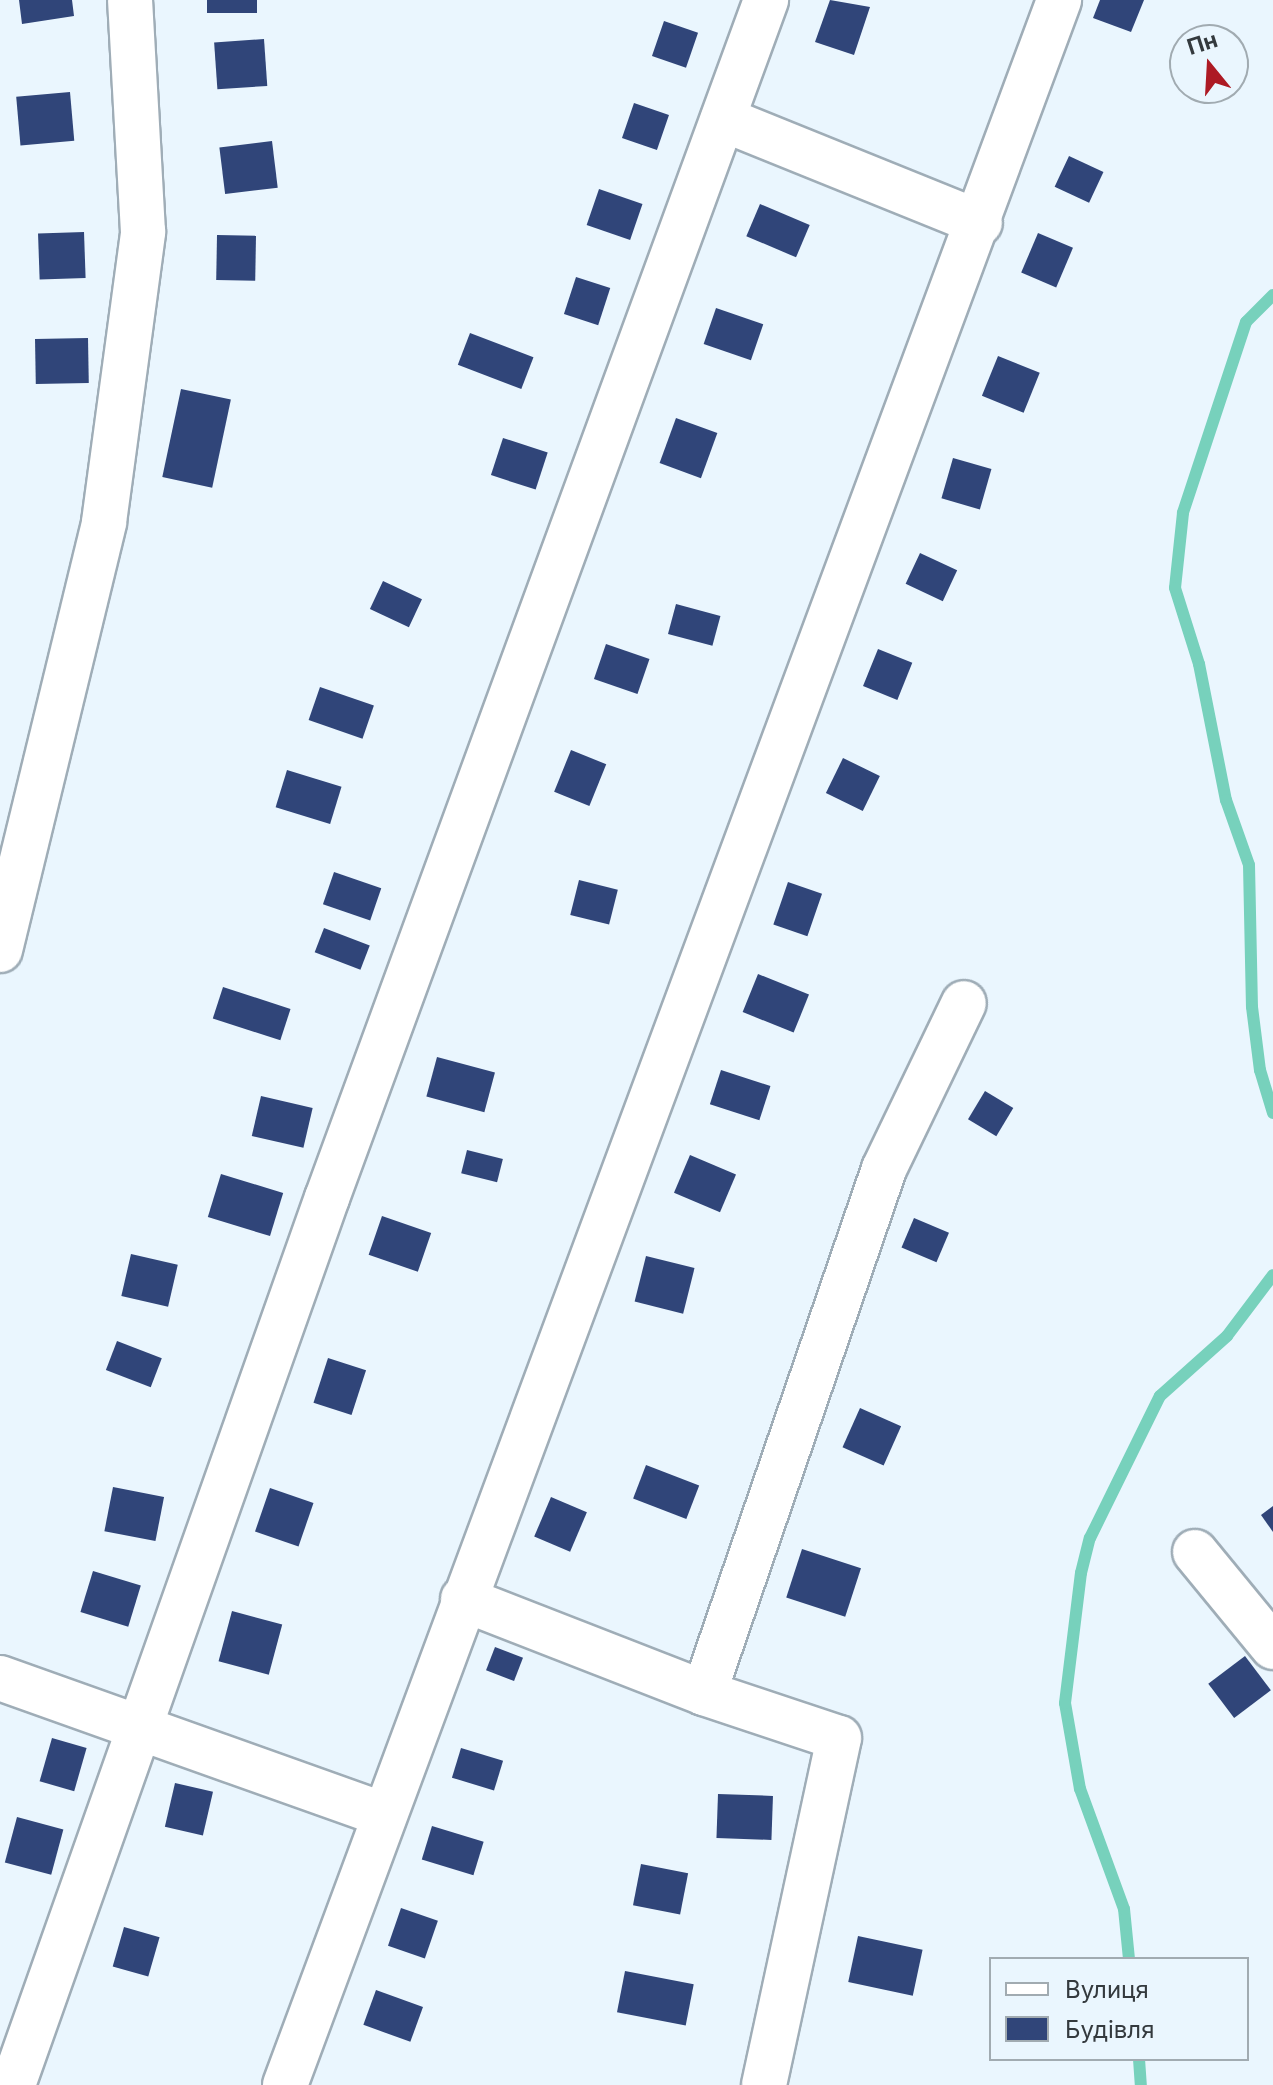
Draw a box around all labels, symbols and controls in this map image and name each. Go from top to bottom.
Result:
north arrow [1169,24,1249,104]
text: Пн [1184,26,1221,60]
legend [989,1957,1249,2061]
text: Вулиця [1065,1975,1149,2004]
text: Будівля [1065,2015,1154,2044]

